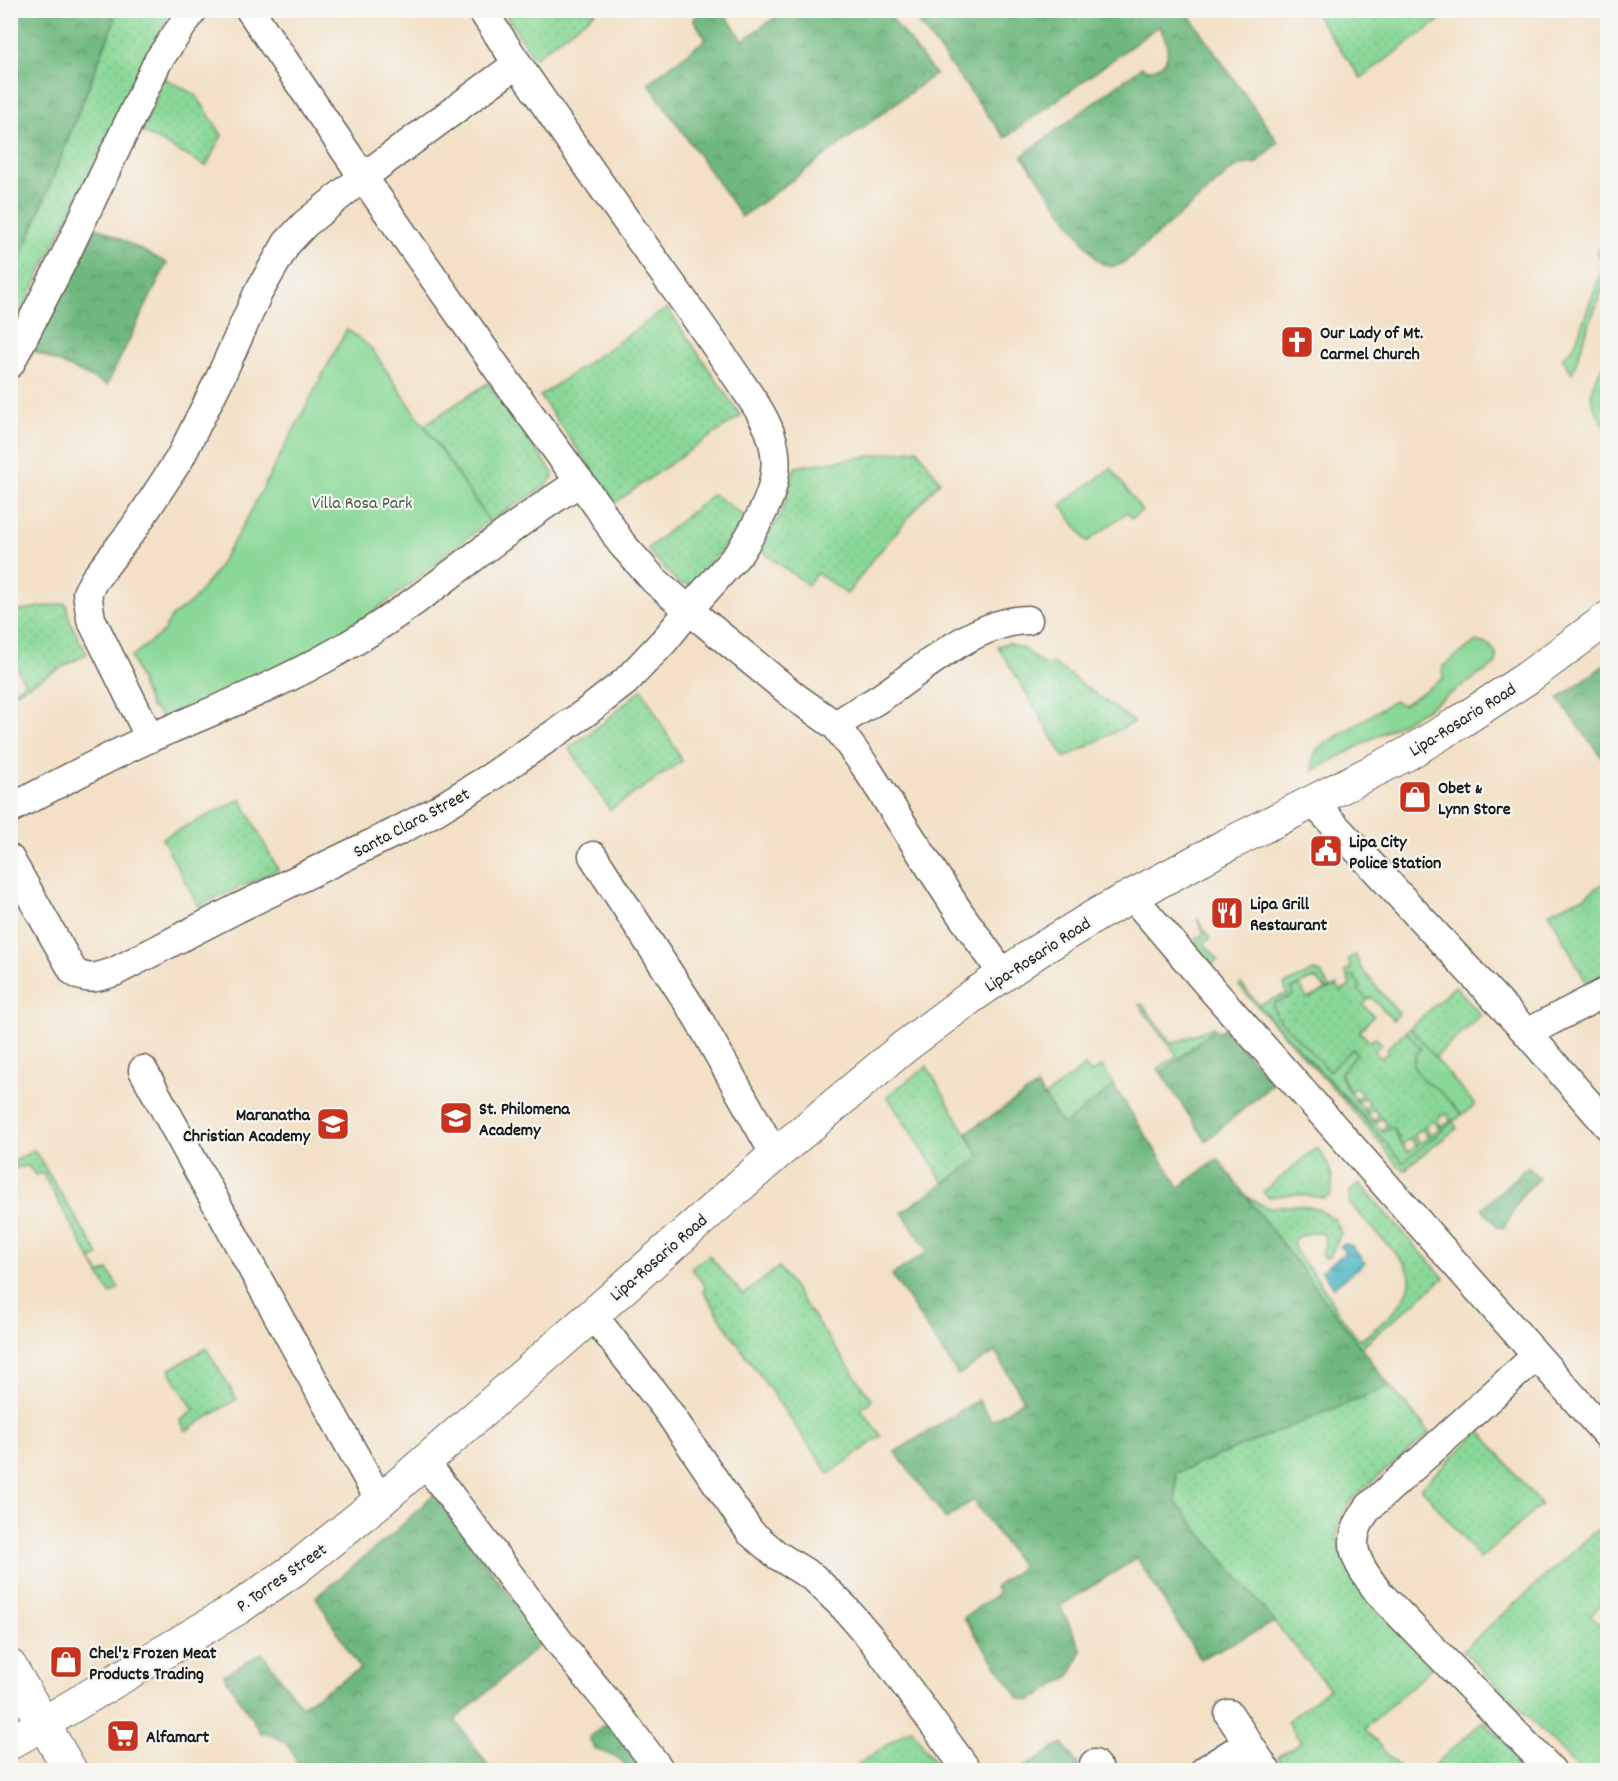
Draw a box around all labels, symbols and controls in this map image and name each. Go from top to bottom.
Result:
place label: Our Lady of Mt. Carmel Church [1320,322,1423,368]
church icon: Our Lady of Mt. Carmel Church [1279,324,1315,360]
park label: Villa Rosa Park [312,492,412,517]
street label: Lipa-Rosario Road [1405,678,1522,764]
place label: Obet & Lynn Store [1438,777,1511,823]
shop icon: Obet & Lynn Store [1397,779,1433,815]
street label: Santa Clara Street [350,783,475,865]
place label: Lipa City Police Station [1349,831,1441,877]
public building icon: Lipa City Police Station [1308,833,1344,869]
place label: Lipa Grill Restaurant [1250,893,1328,939]
restaurant icon: Lipa Grill Restaurant [1209,895,1245,931]
street label: Lipa-Rosario Road [980,912,1096,1000]
place label: St. Philomena Academy [479,1098,570,1144]
school or university icon: St. Philomena Academy [438,1100,474,1136]
place label: Maranatha Christian Academy [183,1104,311,1150]
school or university icon: Maranatha Christian Academy [315,1106,351,1142]
street label: Lipa-Rosario Road [605,1209,714,1308]
street label: P. Torres Street [232,1538,333,1620]
place label: Chel'z Frozen Meat Products Trading [89,1642,217,1688]
shop icon: Chel'z Frozen Meat Products Trading [48,1644,84,1680]
supermarket icon: Alfamart [105,1718,141,1754]
place label: Alfamart [146,1726,209,1751]

